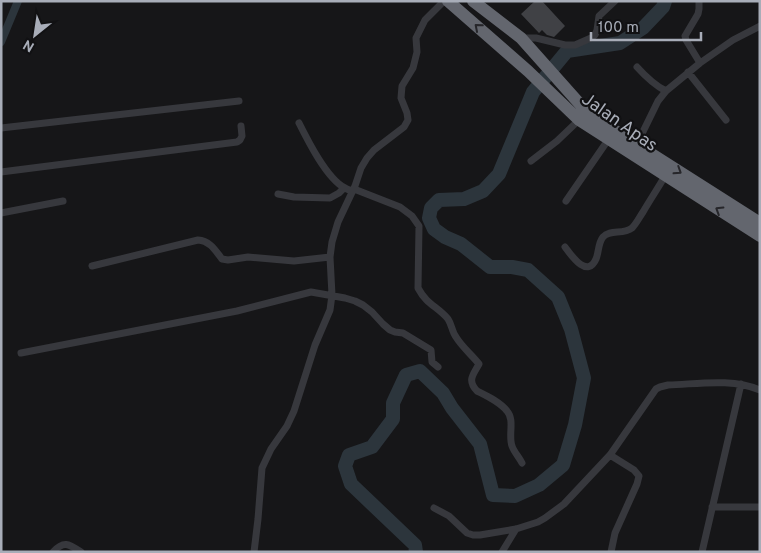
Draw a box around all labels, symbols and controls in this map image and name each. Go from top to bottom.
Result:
north arrow [10,10,60,60]
scale bar [591,10,701,42]
text: 100 m [598,19,639,38]
one-way arrow [474,24,483,33]
text: N [21,35,38,55]
street label: Jalan Apas [576,88,662,158]
one-way arrow [672,164,681,174]
one-way arrow [715,207,724,216]

